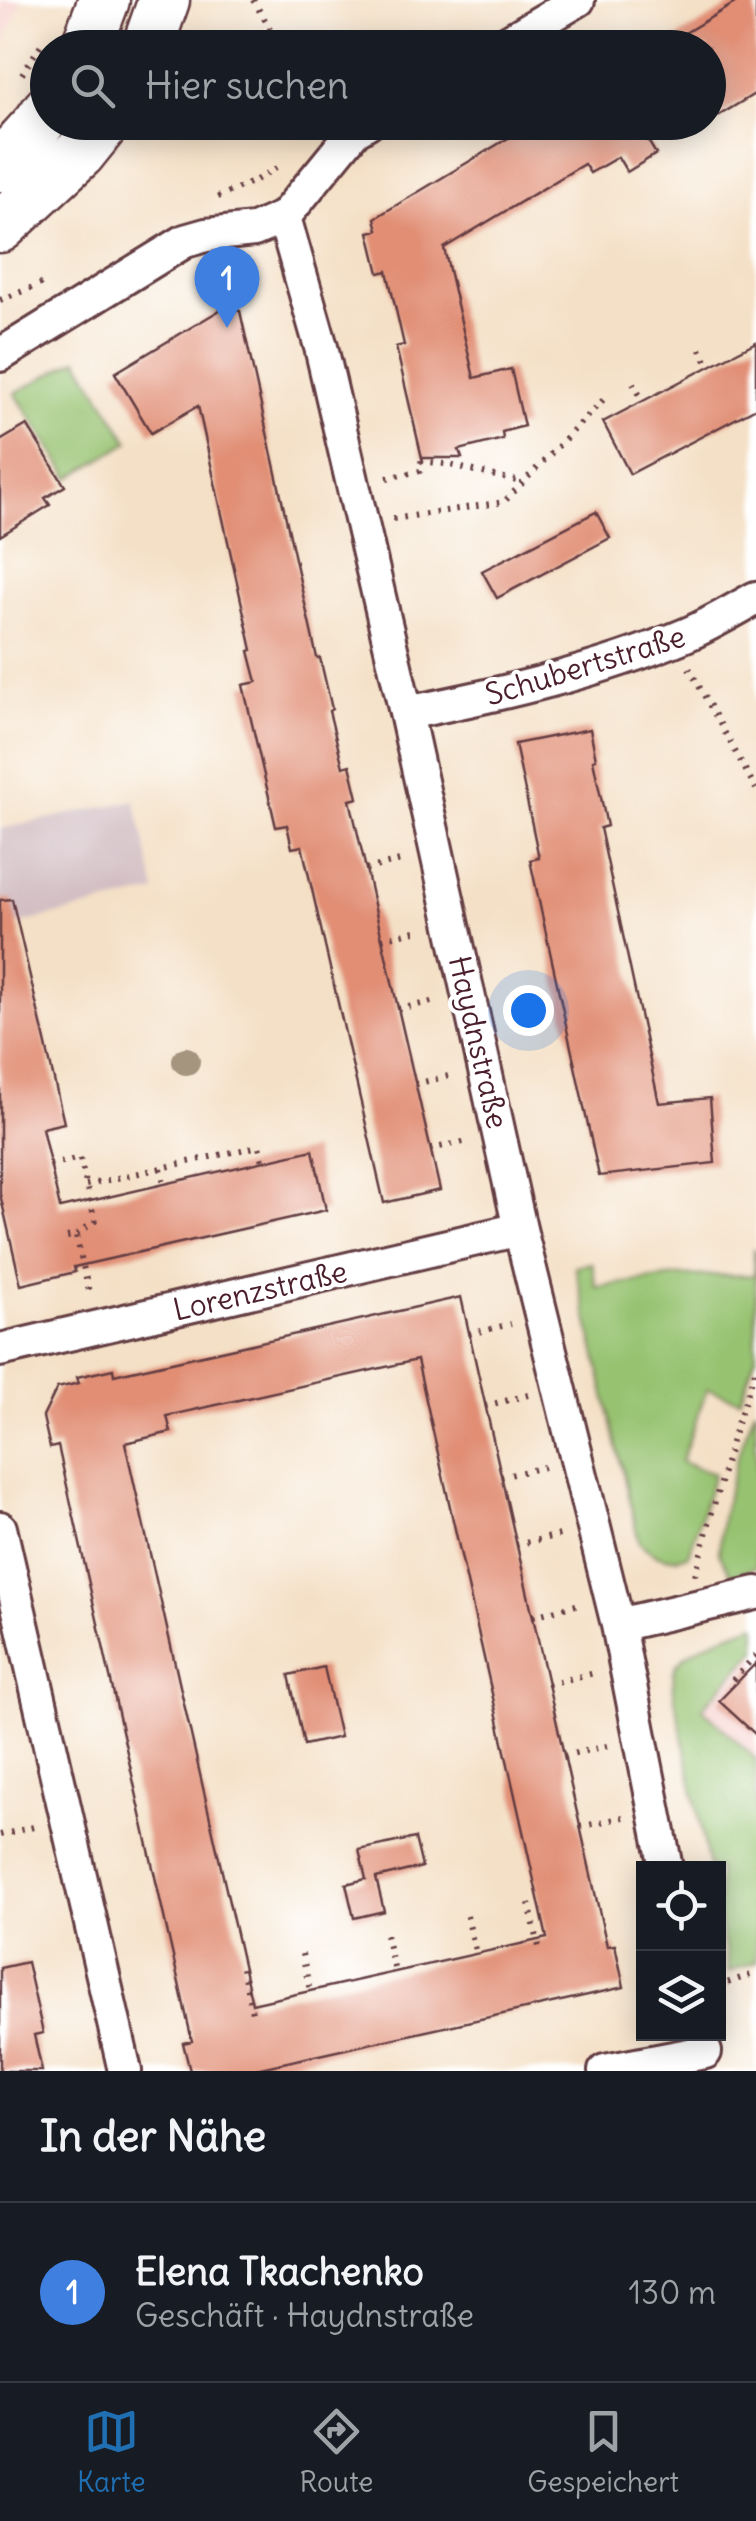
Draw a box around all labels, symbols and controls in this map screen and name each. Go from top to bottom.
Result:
search box [30,30,726,140]
icon: search [65,58,120,113]
text: Hier suchen [145,62,349,109]
pin: 1 [194,245,260,328]
street label: Schubertstraße [480,617,690,713]
street label: Haydnstraße [441,952,517,1132]
your location [503,985,554,1036]
street label: Lorenzstraße [169,1252,351,1328]
map controls [636,1861,726,2041]
button: locate [636,1861,726,1951]
button: layers [636,1951,726,2041]
text: In der Nähe [40,2110,266,2162]
text: Elena Tkachenko [135,2248,424,2295]
text: 1 [66,2272,79,2313]
text: 130 m [628,2272,716,2313]
text: Geschäft · Haydnstraße [135,2295,474,2336]
tab: Karte [77,2404,146,2500]
tab: Route [300,2404,373,2500]
tab: Gespeichert [527,2404,679,2500]

